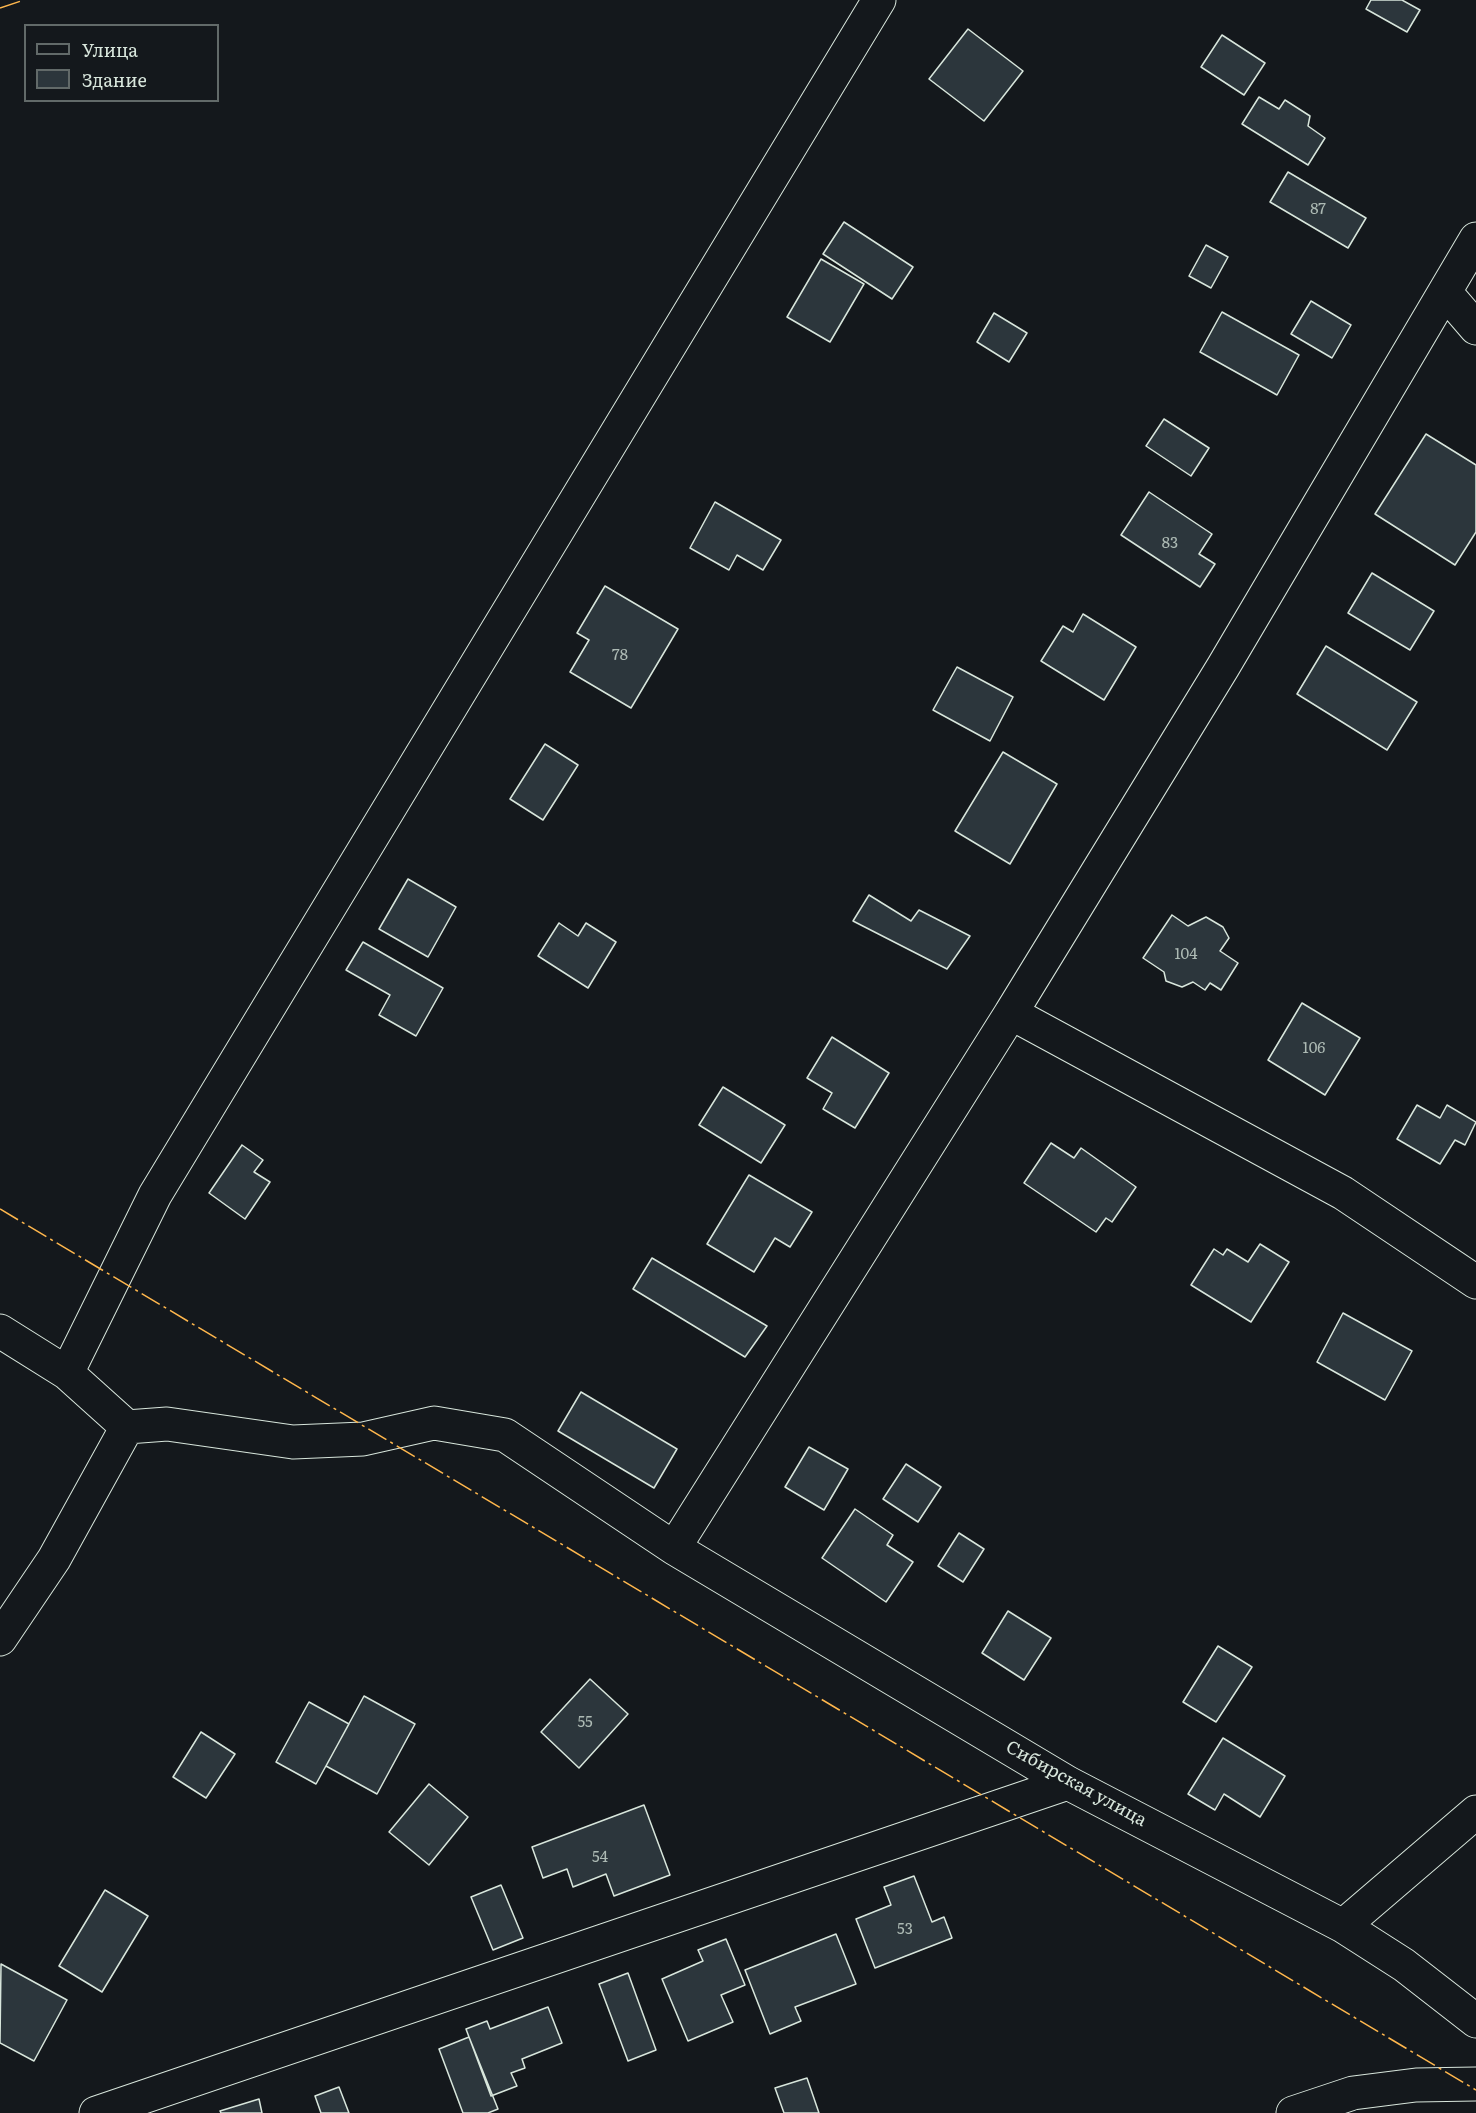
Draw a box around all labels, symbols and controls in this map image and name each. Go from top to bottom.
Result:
legend [24,24,219,102]
text: Улица [82,36,138,63]
text: Здание [82,66,147,93]
house number: 87 [1310,201,1326,219]
house number: 83 [1162,535,1178,553]
house number: 78 [612,647,628,665]
house number: 104 [1174,946,1198,964]
house number: 106 [1303,1040,1325,1058]
house number: 55 [577,1714,593,1732]
street label: Сибирская улица [1002,1736,1150,1832]
house number: 54 [592,1849,608,1867]
house number: 53 [897,1921,913,1939]

